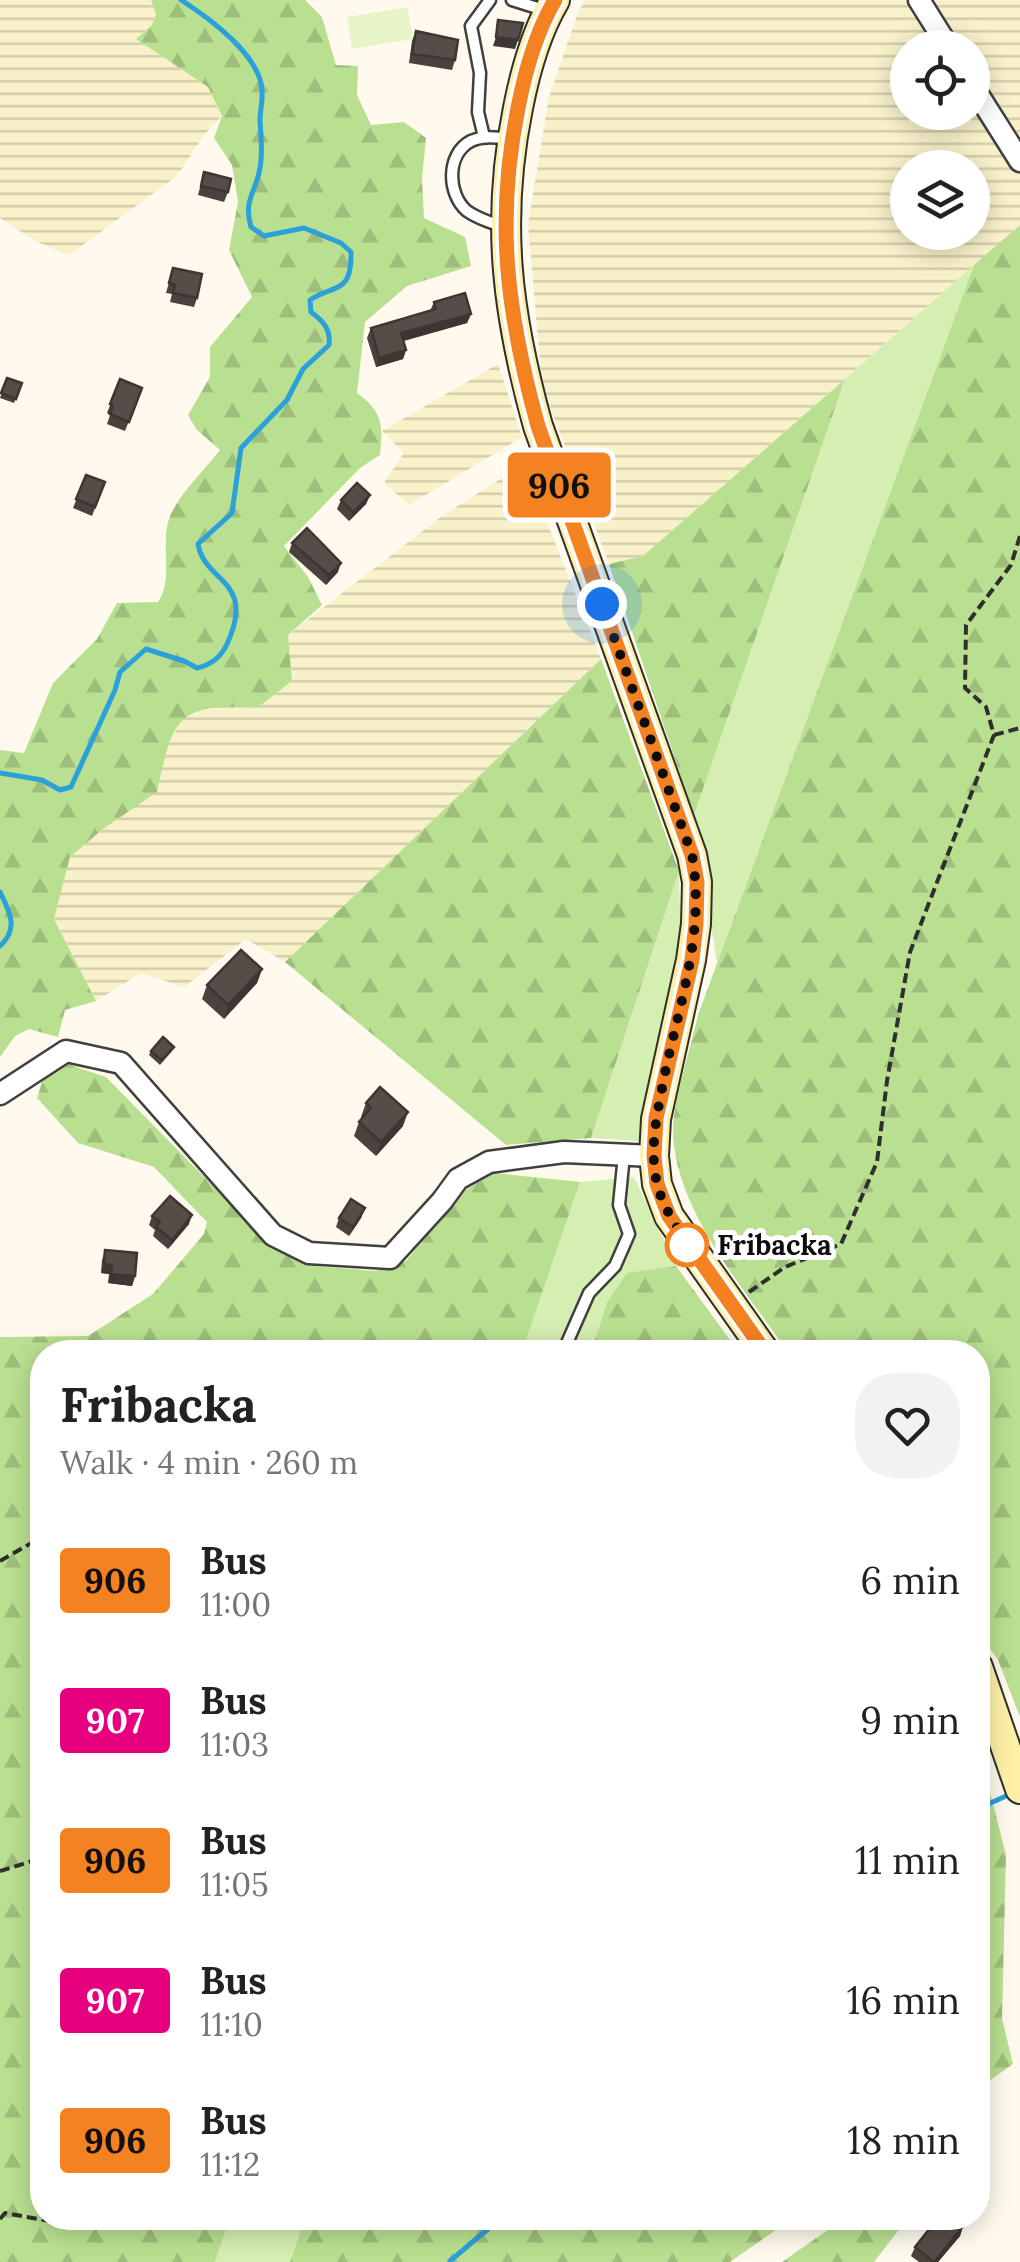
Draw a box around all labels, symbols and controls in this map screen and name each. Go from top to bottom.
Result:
map controls [890,30,990,250]
button: locate [890,30,990,130]
button: layers [890,150,990,250]
line badge: 906 [502,452,616,518]
text: 906 [528,463,590,508]
your location [577,579,627,629]
marker: Fribacka [666,1224,708,1266]
place label: Fribacka [717,1227,832,1263]
button: heart [855,1373,960,1478]
text: Fribacka [60,1374,256,1435]
text: Walk · 4 min · 260 m [60,1442,358,1483]
text: Bus [200,1536,267,1584]
text: 6 min [860,1556,960,1604]
text: 906 [84,1558,146,1603]
text: 11:00 [200,1584,271,1625]
text: Bus [200,1676,267,1724]
text: 9 min [860,1696,960,1744]
text: 907 [86,1698,144,1743]
text: 11:03 [200,1724,269,1765]
text: Bus [200,1816,267,1864]
text: 11 min [855,1836,960,1884]
text: 906 [84,1838,146,1883]
text: 11:05 [200,1864,269,1905]
text: Bus [200,1956,267,2004]
text: 16 min [846,1976,960,2024]
text: 907 [86,1978,144,2023]
text: 11:10 [200,2004,263,2045]
text: Bus [200,2096,267,2144]
text: 18 min [847,2116,960,2164]
text: 906 [84,2118,146,2163]
text: 11:12 [200,2144,260,2185]

